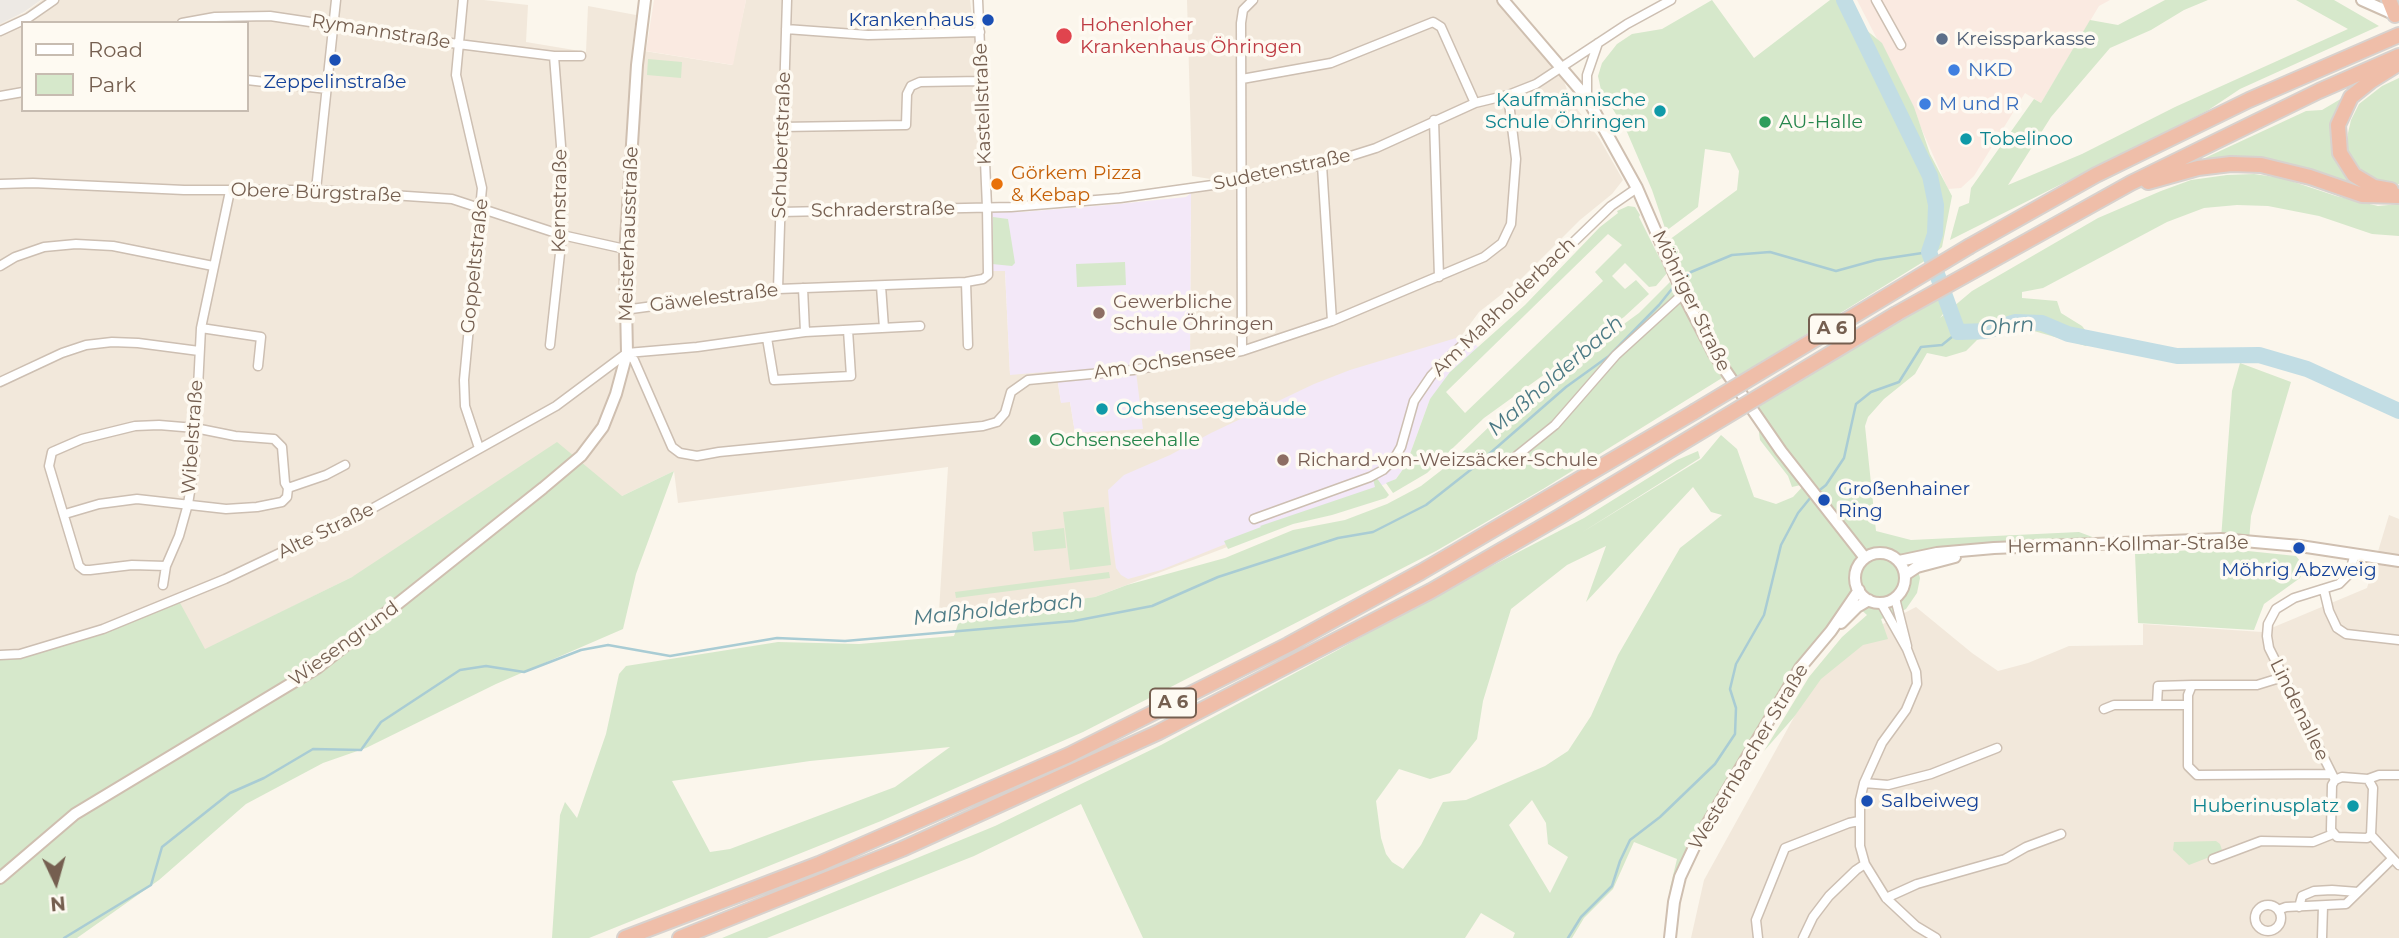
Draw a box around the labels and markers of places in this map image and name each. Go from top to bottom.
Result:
place label: Krankenhaus [848,9,974,31]
marker: Krankenhaus [980,12,996,28]
place label: Hohenloher Krankenhaus Öhringen [1080,14,1302,58]
marker: Hohenloher Krankenhaus Öhringen [1054,26,1074,46]
place label: Kreissparkasse [1956,28,2096,50]
marker: Kreissparkasse [1934,31,1950,47]
marker: Zeppelinstraße [327,52,343,68]
place label: NKD [1968,59,2013,81]
marker: NKD [1946,62,1962,78]
place label: Zeppelinstraße [263,71,407,93]
place label: Kaufmännische Schule Öhringen [1485,89,1646,133]
place label: M und R [1939,93,2019,115]
marker: M und R [1917,96,1933,112]
marker: Kaufmännische Schule Öhringen [1652,103,1668,119]
place label: AU-Halle [1779,111,1863,133]
marker: AU-Halle [1757,114,1773,130]
place label: Tobelinoo [1980,128,2073,150]
marker: Tobelinoo [1958,131,1974,147]
place label: Görkem Pizza & Kebap [1011,162,1142,206]
marker: Görkem Pizza & Kebap [989,176,1005,192]
place label: Gewerbliche Schule Öhringen [1113,291,1274,335]
marker: Gewerbliche Schule Öhringen [1091,305,1107,321]
place label: Ochsenseegebäude [1116,398,1307,420]
marker: Ochsenseegebäude [1094,401,1110,417]
place label: Ochsenseehalle [1049,429,1200,451]
marker: Ochsenseehalle [1027,432,1043,448]
place label: Richard-von-Weizsäcker-Schule [1297,449,1598,471]
marker: Richard-von-Weizsäcker-Schule [1275,452,1291,468]
place label: Großenhainer Ring [1838,478,1970,522]
marker: Großenhainer Ring [1816,492,1832,508]
marker: Möhrig Abzweig [2291,540,2307,556]
place label: Möhrig Abzweig [2221,559,2377,581]
place label: Salbeiweg [1881,790,1979,812]
marker: Salbeiweg [1859,793,1875,809]
place label: Huberinusplatz [2192,795,2339,817]
marker: Huberinusplatz [2345,798,2361,814]

